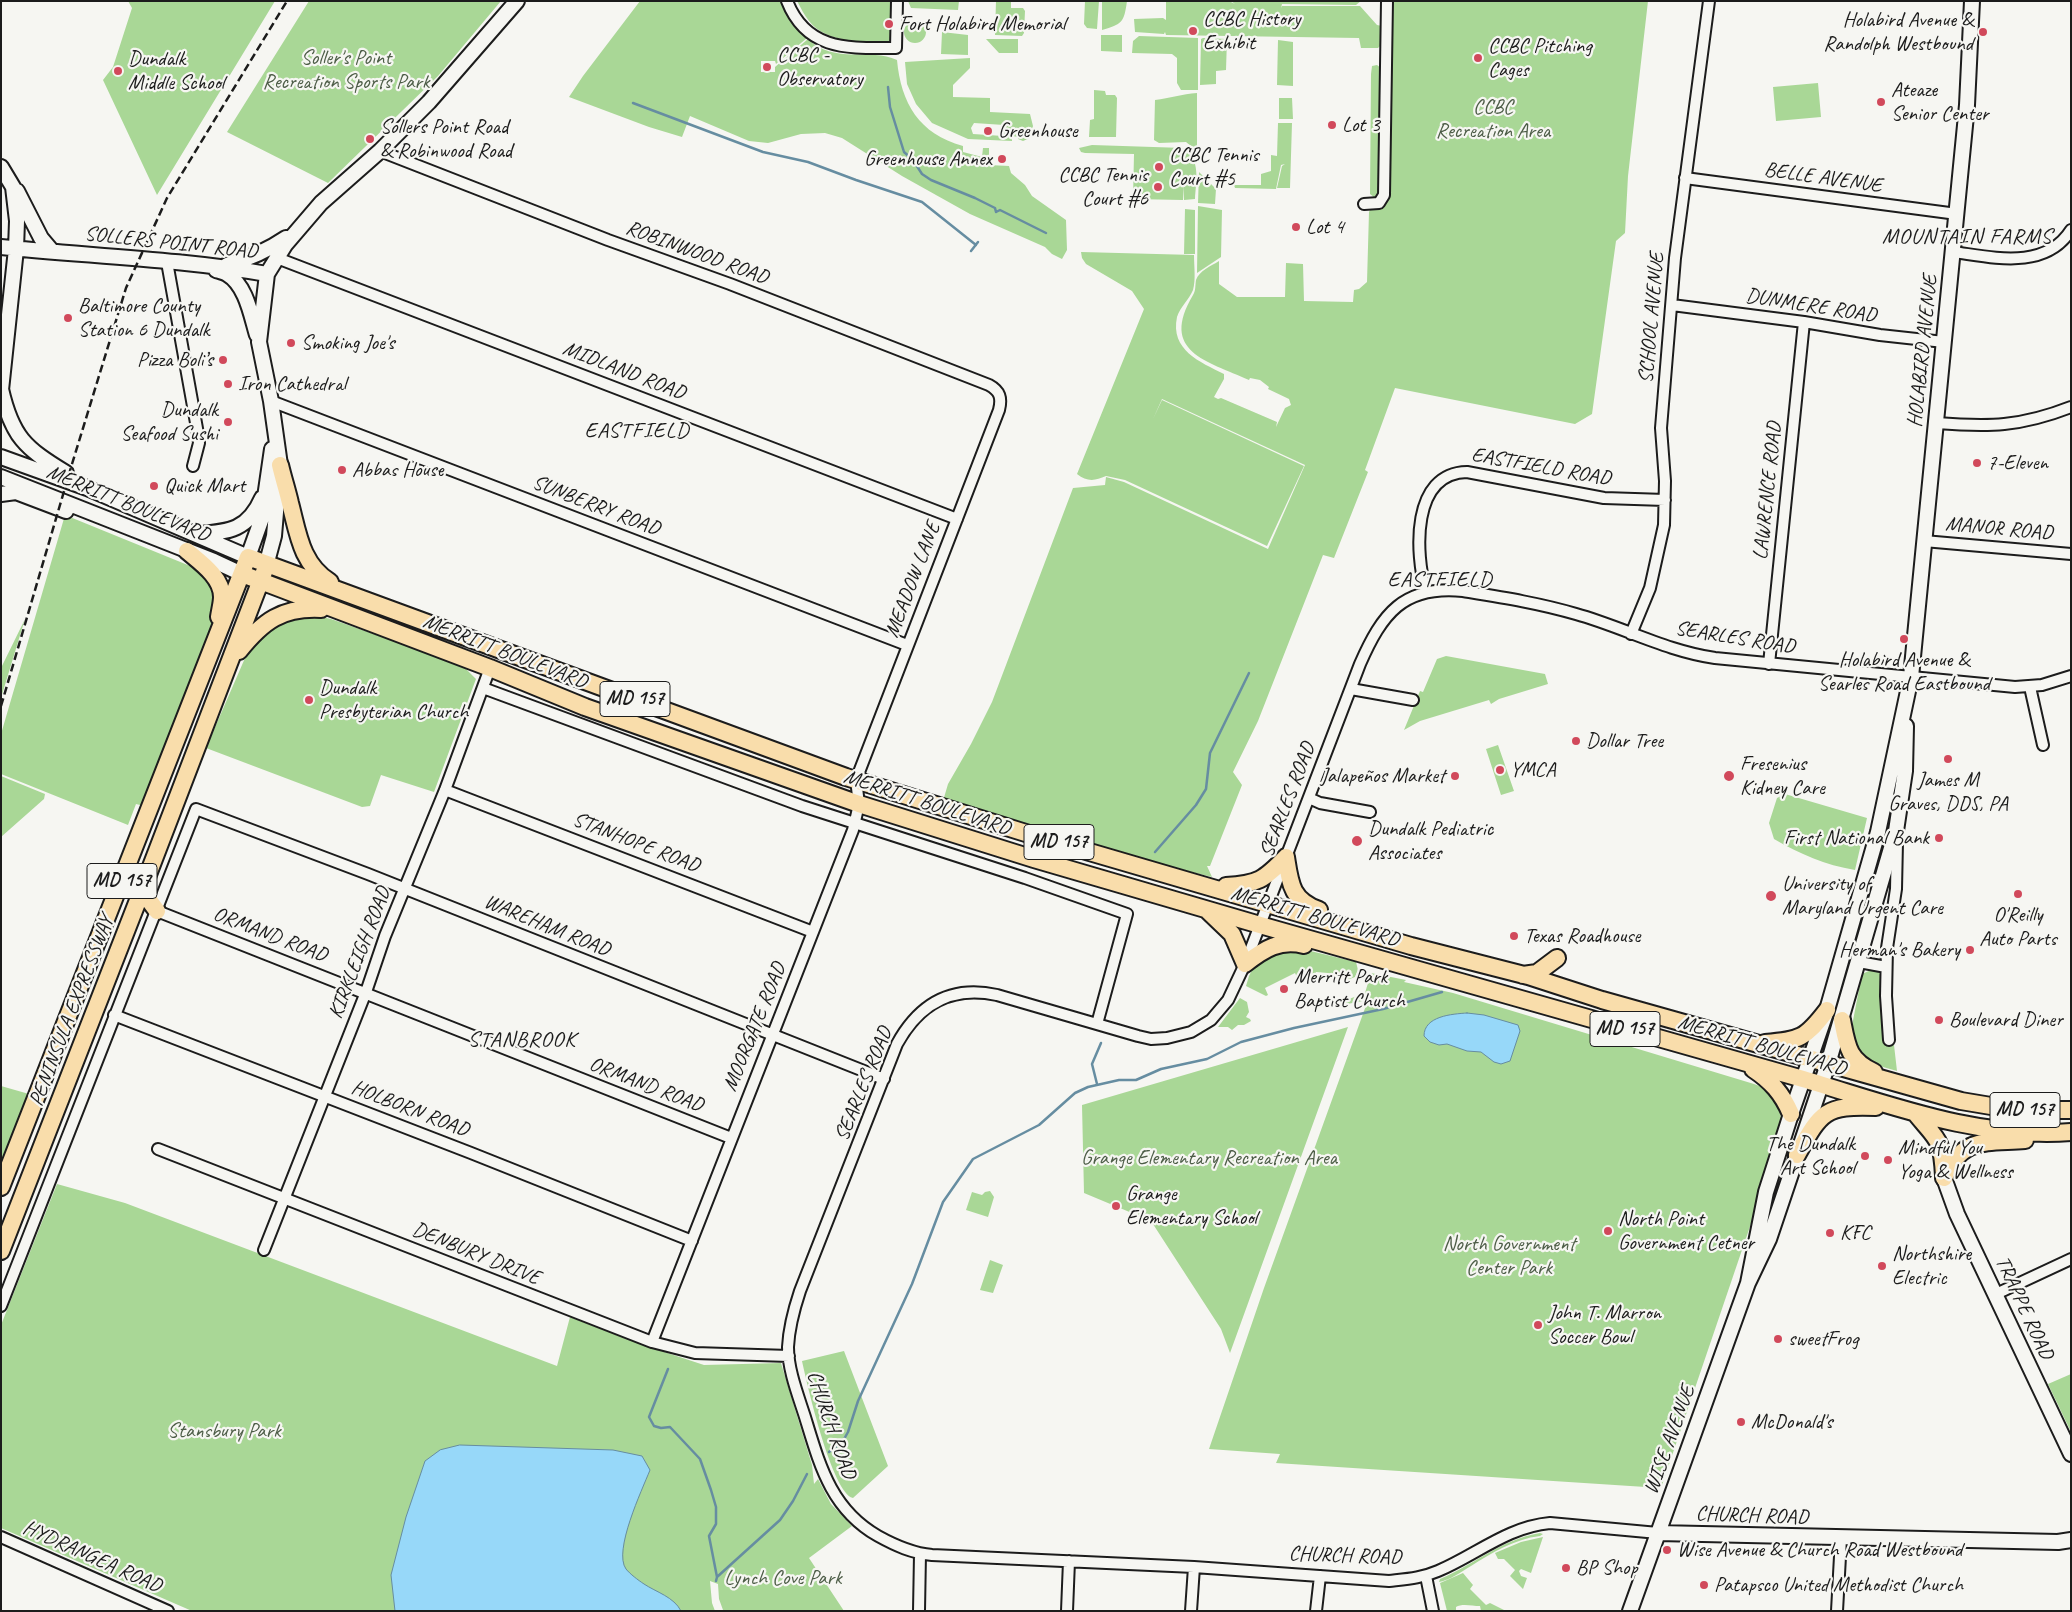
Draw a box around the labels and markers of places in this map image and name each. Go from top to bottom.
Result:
place label: CCBC History Exhibit [1203,6,1300,56]
place label: Holabird Avenue & Randolph Westbound [1823,7,1973,57]
place label: Fort Holabird Memorial [899,11,1066,37]
marker: Fort Holabird Memorial [883,18,895,30]
marker: CCBC History Exhibit [1187,25,1199,37]
marker: Holabird Avenue & Randolph Westbound [1977,26,1989,38]
place label: CCBC Pitching Cages [1488,33,1592,83]
place label: CCBC - Observatory [777,42,863,92]
place label: Dundalk Middle School [128,46,224,96]
marker: CCBC Pitching Cages [1472,52,1484,64]
marker: CCBC - Observatory [761,61,773,73]
marker: Dundalk Middle School [112,65,124,77]
place label: Ateaze Senior Center [1891,77,1989,127]
marker: Ateaze Senior Center [1875,96,1887,108]
place label: Lot 3 [1342,112,1380,138]
place label: Sollers Point Road & Robinwood Road [380,114,512,164]
place label: Greenhouse [998,118,1078,144]
marker: Lot 3 [1326,119,1338,131]
marker: Greenhouse [982,125,994,137]
marker: Sollers Point Road & Robinwood Road [364,133,376,145]
place label: CCBC Tennis Court #5 [1169,142,1259,192]
place label: Greenhouse Annex [864,146,992,172]
marker: Greenhouse Annex [996,153,1008,165]
marker: CCBC Tennis Court #5 [1153,161,1165,173]
place label: CCBC Tennis Court #6 [1058,162,1148,212]
marker: CCBC Tennis Court #6 [1152,181,1164,193]
place label: Lot 4 [1306,214,1344,240]
marker: Lot 4 [1290,221,1302,233]
place label: Baltimore County Station 6 Dundalk [78,293,209,343]
marker: Baltimore County Station 6 Dundalk [62,312,74,324]
place label: Smoking Joe's [301,330,394,356]
marker: Smoking Joe's [285,337,297,349]
place label: Pizza Boli’s [137,347,213,373]
marker: Pizza Boli’s [217,354,229,366]
place label: Iron Cathedral [238,371,346,397]
marker: Iron Cathedral [222,378,234,390]
place label: Dundalk Seafood Sushi [121,397,218,447]
marker: Dundalk Seafood Sushi [222,416,234,428]
place label: 7-Eleven [1987,450,2048,476]
place label: Abbas House [352,457,443,483]
marker: 7-Eleven [1971,457,1983,469]
marker: Abbas House [336,464,348,476]
place label: Quick Mart [164,473,245,499]
marker: Quick Mart [148,480,160,492]
marker: Holabird Avenue & Searles Road Eastbound [1898,633,1910,645]
place label: Holabird Avenue & Searles Road Eastbound [1818,647,1990,697]
place label: Dundalk Presbyterian Church [319,675,468,725]
marker: Dundalk Presbyterian Church [303,694,315,706]
place label: Dollar Tree [1586,728,1663,754]
marker: Dollar Tree [1570,735,1582,747]
place label: Fresenius Kidney Care [1740,751,1825,801]
marker: James M Graves, DDS, PA [1942,753,1954,765]
place label: YMCA [1510,757,1556,783]
place label: Jalapeños Market [1320,763,1445,789]
marker: YMCA [1494,764,1506,776]
place label: James M Graves, DDS, PA [1888,767,2008,817]
marker: Fresenius Kidney Care [1722,769,1736,783]
marker: Jalapeños Market [1449,770,1461,782]
place label: Dundalk Pediatric Associates [1368,816,1493,866]
place label: First National Bank [1784,825,1929,851]
marker: First National Bank [1933,832,1945,844]
marker: Dundalk Pediatric Associates [1350,834,1364,848]
place label: University of Maryland Urgent Care [1782,871,1943,921]
marker: O'Reilly Auto Parts [2012,888,2024,900]
marker: University of Maryland Urgent Care [1764,889,1778,903]
place label: O'Reilly Auto Parts [1979,902,2057,952]
place label: Texas Roadhouse [1524,923,1640,949]
marker: Texas Roadhouse [1508,930,1520,942]
place label: Herman's Bakery [1839,937,1960,963]
marker: Herman's Bakery [1964,944,1976,956]
place label: Merritt Park Baptist Church [1294,964,1405,1014]
marker: Merritt Park Baptist Church [1278,983,1290,995]
place label: Boulevard Diner [1949,1007,2063,1033]
marker: Boulevard Diner [1933,1014,1945,1026]
place label: The Dundalk Art School [1766,1131,1855,1181]
place label: Mindful You Yoga & Wellness [1898,1135,2013,1185]
marker: The Dundalk Art School [1859,1150,1871,1162]
marker: Mindful You Yoga & Wellness [1882,1154,1894,1166]
place label: Grange Elementary School [1126,1181,1257,1231]
marker: Grange Elementary School [1110,1200,1122,1212]
place label: North Point Government Cetner [1618,1206,1754,1256]
place label: KFC [1840,1220,1871,1246]
marker: North Point Government Cetner [1602,1225,1614,1237]
marker: KFC [1824,1227,1836,1239]
place label: Northshire Electric [1892,1241,1971,1291]
marker: Northshire Electric [1876,1260,1888,1272]
place label: John T. Marron Soccer Bowl [1548,1300,1661,1350]
marker: John T. Marron Soccer Bowl [1532,1319,1544,1331]
place label: sweetFrog [1788,1326,1858,1352]
marker: sweetFrog [1772,1333,1784,1345]
place label: McDonald's [1751,1409,1832,1435]
marker: McDonald's [1735,1416,1747,1428]
place label: Wise Avenue & Church Road Westbound [1677,1537,1962,1563]
marker: Wise Avenue & Church Road Westbound [1661,1544,1673,1556]
place label: BP Shop [1576,1555,1637,1581]
marker: BP Shop [1560,1562,1572,1574]
place label: Patapsco United Methodist Church [1714,1572,1963,1598]
marker: Patapsco United Methodist Church [1698,1579,1710,1591]

